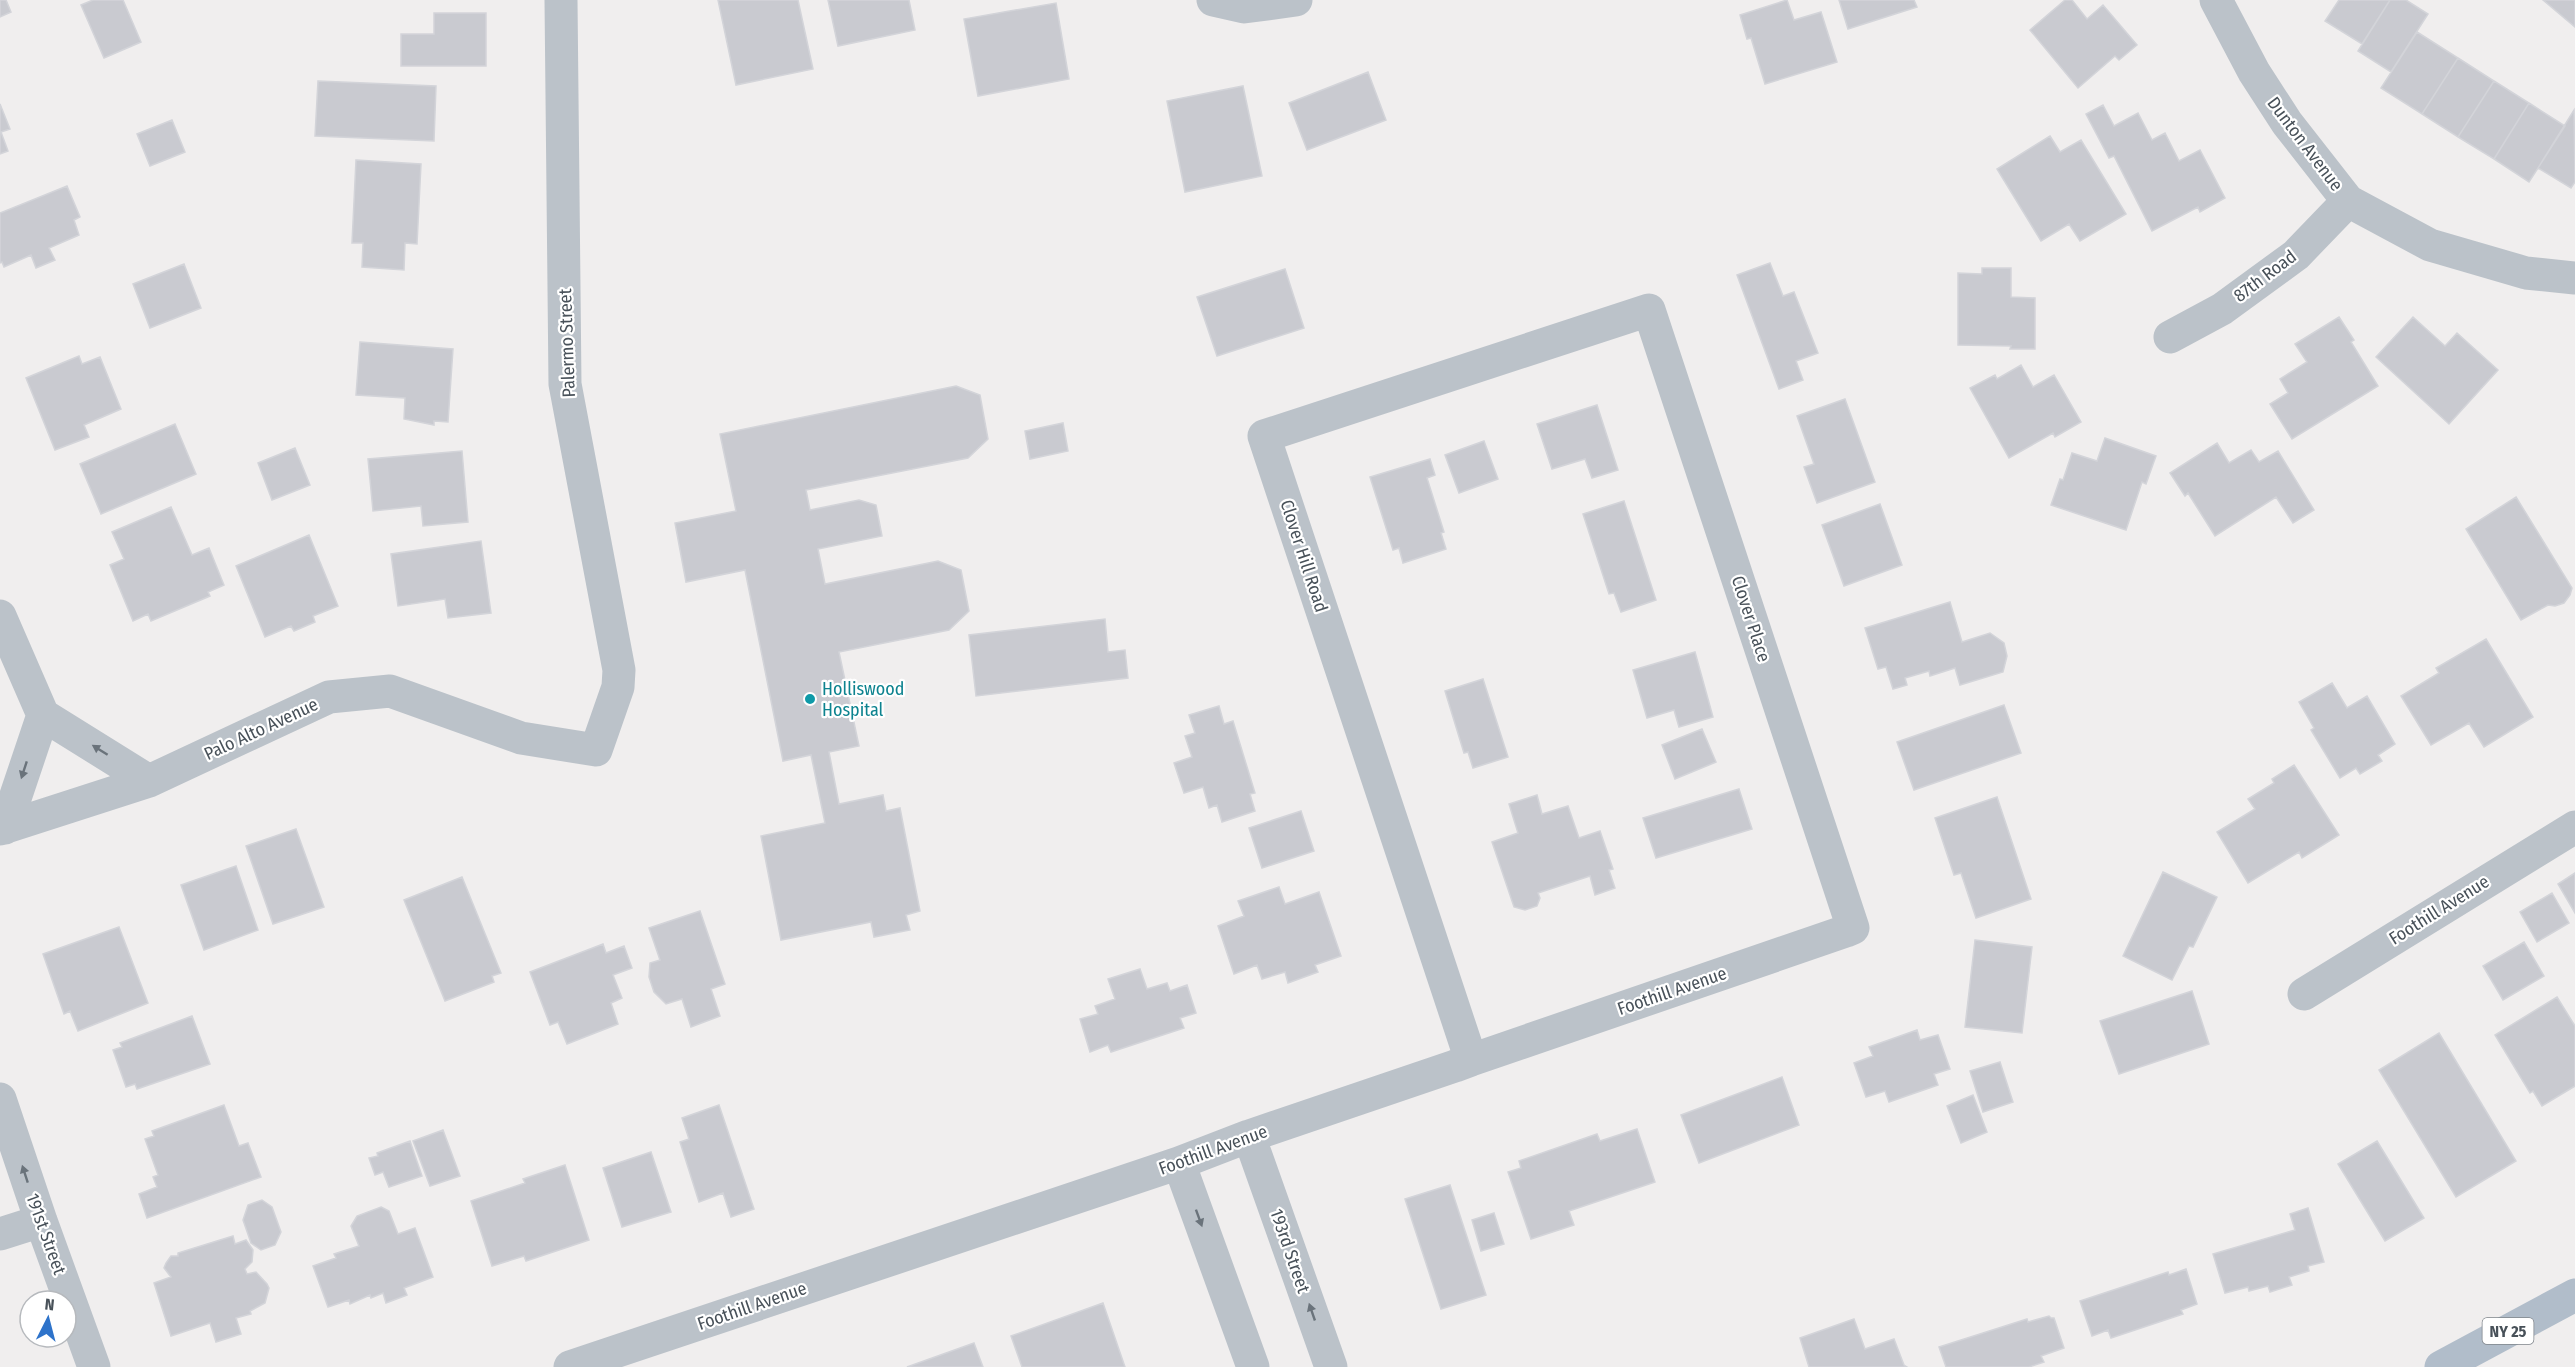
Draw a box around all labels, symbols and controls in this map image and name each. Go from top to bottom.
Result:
street label: Dunton Avenue [2262,93,2348,196]
street label: 87th Road [2229,245,2301,307]
street label: Palermo Street [554,288,580,398]
street label: Clover Hill Road [1275,497,1333,615]
street label: Clover Place [1727,573,1775,665]
place label: Holliswood Hospital [822,678,904,721]
marker: Holliswood Hospital [803,692,817,706]
street label: Palo Alto Avenue [201,693,322,765]
one-way arrow [92,745,108,756]
one-way arrow [19,761,29,779]
street label: Foothill Avenue [2385,870,2493,950]
street label: Foothill Avenue [1615,962,1730,1020]
street label: Foothill Avenue [1156,1120,1270,1180]
one-way arrow [20,1165,29,1183]
street label: 191st Street [21,1191,71,1278]
street label: 193rd Street [1265,1206,1315,1296]
one-way arrow [1194,1209,1204,1227]
street label: Foothill Avenue [695,1277,810,1335]
north arrow [18,1289,78,1349]
text: N [44,1295,55,1315]
one-way arrow [1306,1303,1316,1321]
road number: NY 25 [2482,1318,2534,1344]

